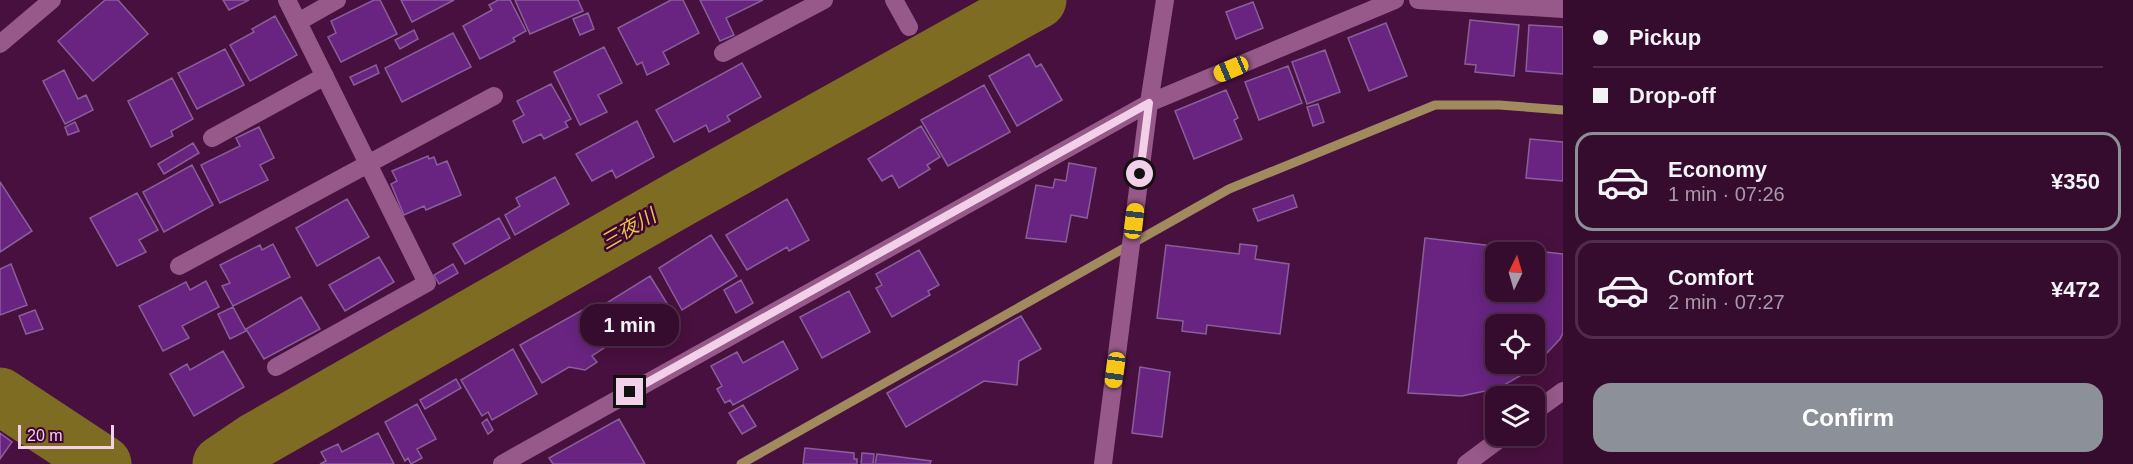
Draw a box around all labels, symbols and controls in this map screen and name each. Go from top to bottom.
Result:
text: Pickup [1629,25,1701,50]
car [1211,54,1251,84]
text: Drop-off [1629,83,1716,108]
icon: car [1596,155,1650,209]
text: Economy [1668,157,1767,182]
route start [1126,160,1153,187]
text: ¥350 [2051,169,2100,194]
text: 1 min · 07:26 [1668,183,1785,205]
car [1123,202,1145,240]
water label: 三夜川 [597,203,661,254]
north arrow [1485,242,1545,302]
map controls [1485,242,1545,446]
icon: car [1596,263,1650,317]
text: Comfort [1668,265,1754,290]
text: ¥472 [2051,277,2100,302]
text: 2 min · 07:27 [1668,291,1785,313]
callout: 1 min [580,305,680,347]
text: 1 min [603,314,656,336]
button: locate [1485,314,1545,374]
car [1104,351,1126,389]
route end [616,378,643,405]
button: Confirm [1593,383,2103,452]
button: layers [1485,386,1545,446]
scale bar [18,422,114,450]
text: 20 m [27,427,63,444]

